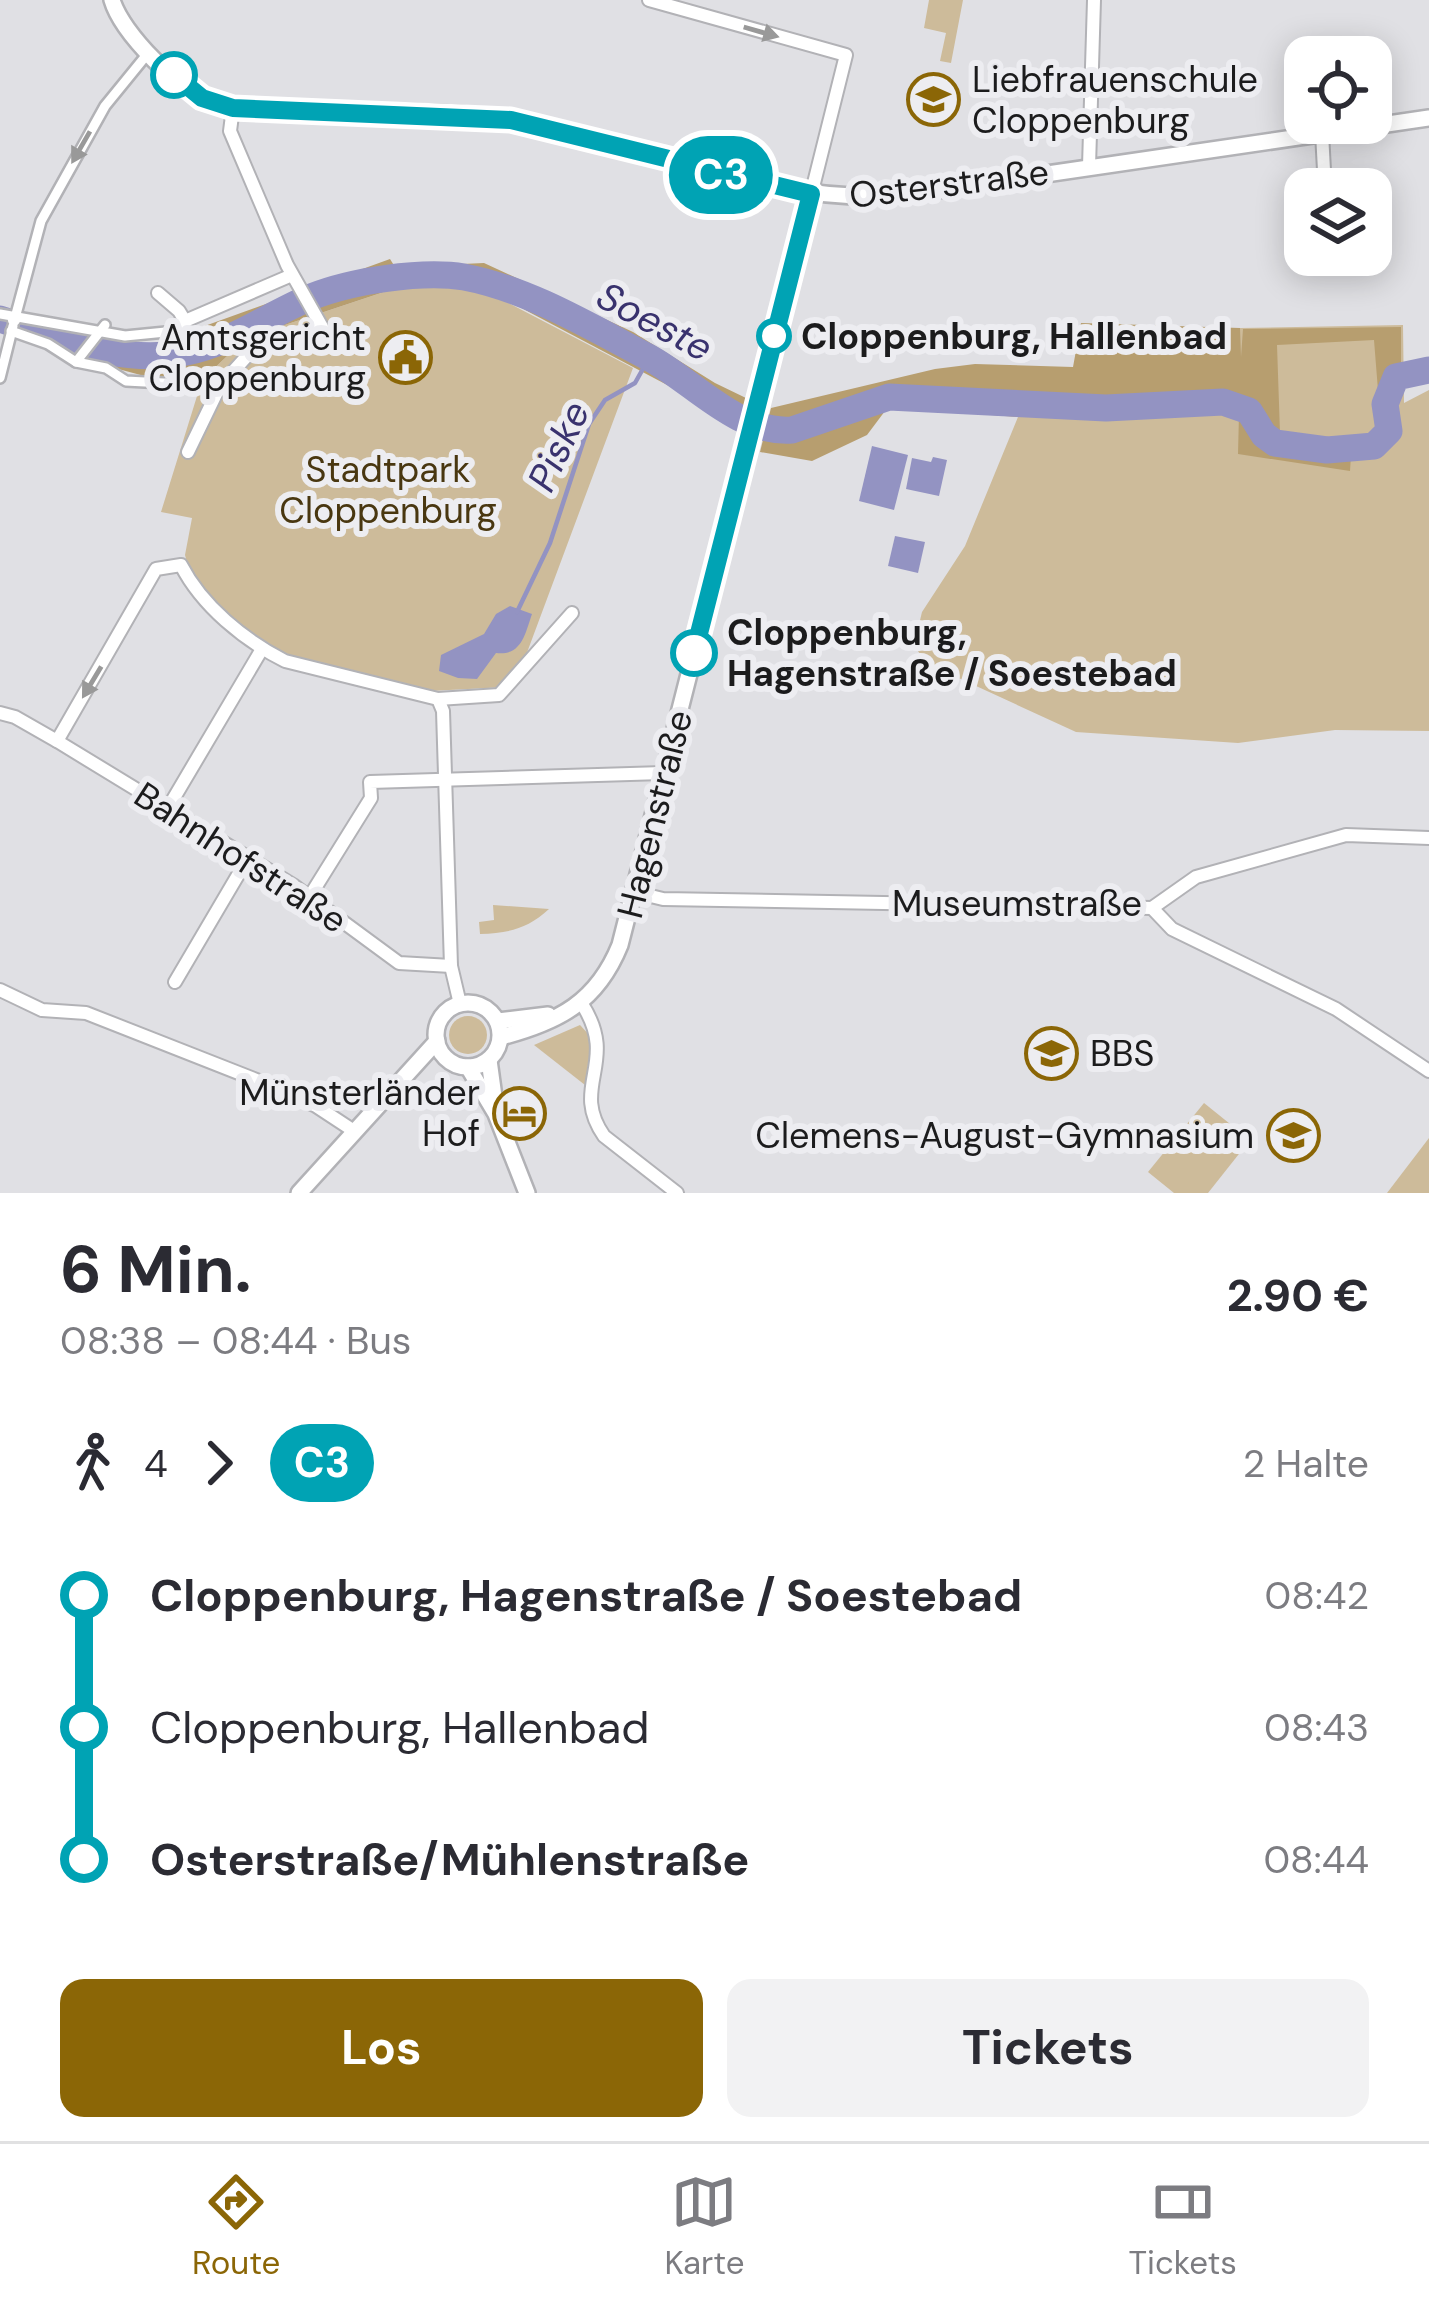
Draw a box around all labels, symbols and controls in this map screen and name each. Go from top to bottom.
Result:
one-way arrow [744,24,780,42]
map controls [1284,36,1392,276]
button: locate [1284,36,1392,144]
unlabelled marker [152,53,196,97]
place label: Liebfrauenschule Cloppenburg [972,56,1258,144]
school or university icon: Liebfrauenschule Cloppenburg [905,72,961,128]
one-way arrow [71,130,92,164]
line badge: C3 [667,136,775,214]
text: C3 [693,147,749,202]
street label: Osterstraße [847,148,1051,219]
button: layers [1284,168,1392,276]
water label: Soeste [588,270,722,373]
place label: Cloppenburg, Hallenbad [801,313,1227,360]
place label: Amtsgericht Cloppenburg [148,314,366,402]
marker: Cloppenburg, Hallenbad [758,320,790,352]
public building icon: Amtsgericht Cloppenburg [377,330,433,386]
water label: Piske [516,393,601,499]
park label: Stadtpark Cloppenburg [279,446,497,534]
place label: Cloppenburg, Hagenstraße / Soestebad [727,609,1177,697]
marker: Cloppenburg, Hagenstraße / Soestebad [672,631,716,675]
one-way arrow [83,665,104,699]
street label: Hagenstraße [606,705,703,923]
street label: Bahnhofstraße [125,771,356,944]
street label: Museumstraße [892,880,1142,927]
school or university icon: BBS [1023,1025,1079,1081]
place label: BBS [1090,1030,1154,1077]
place label: Münsterländer Hof [239,1069,480,1157]
hotel icon: Münsterländer Hof [491,1085,547,1141]
school or university icon: Clemens-August-Gymnasium [1265,1107,1321,1163]
place label: Clemens-August-Gymnasium [755,1112,1254,1159]
text: 6 Min. [60,1227,251,1312]
text: 2.90 € [1227,1266,1369,1325]
text: 08:38 – 08:44 · Bus [60,1315,411,1366]
icon: walk [60,1430,126,1496]
icon: forward [186,1430,252,1496]
text: C3 [294,1435,350,1490]
text: 4 [144,1438,168,1489]
text: 2 Halte [1243,1438,1369,1489]
text: Cloppenburg, Hagenstraße / Soestebad [150,1566,1022,1625]
text: 08:42 [1265,1570,1369,1621]
text: Cloppenburg, Hallenbad [150,1698,650,1757]
text: 08:43 [1264,1702,1369,1753]
text: Osterstraße/Mühlenstraße [150,1830,749,1889]
text: 08:44 [1263,1834,1369,1885]
button: Los [60,1979,703,2117]
button: Tickets [727,1979,1369,2117]
tab: Route [192,2169,280,2284]
tab: Karte [664,2169,744,2284]
tab: Tickets [1128,2169,1237,2284]

